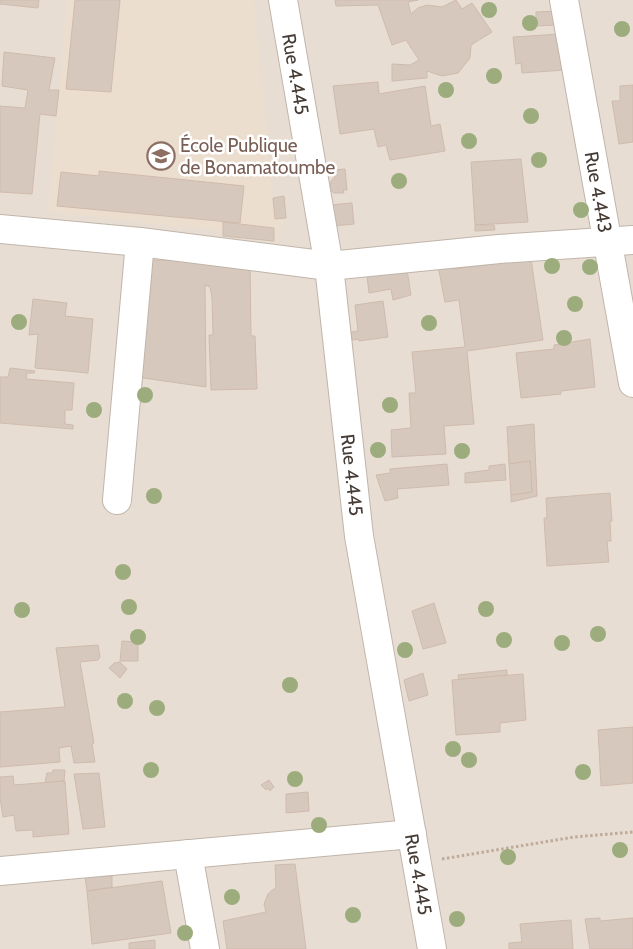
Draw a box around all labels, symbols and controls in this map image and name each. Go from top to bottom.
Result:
street label: Rue 4.445 [277,31,314,116]
place label: École Publique de Bonamatoumbe [180,133,336,179]
school or university icon: École Publique de Bonamatoumbe [146,141,176,171]
street label: Rue 4.443 [580,149,617,234]
street label: Rue 4.445 [336,433,368,517]
street label: Rue 4.445 [400,832,437,917]

